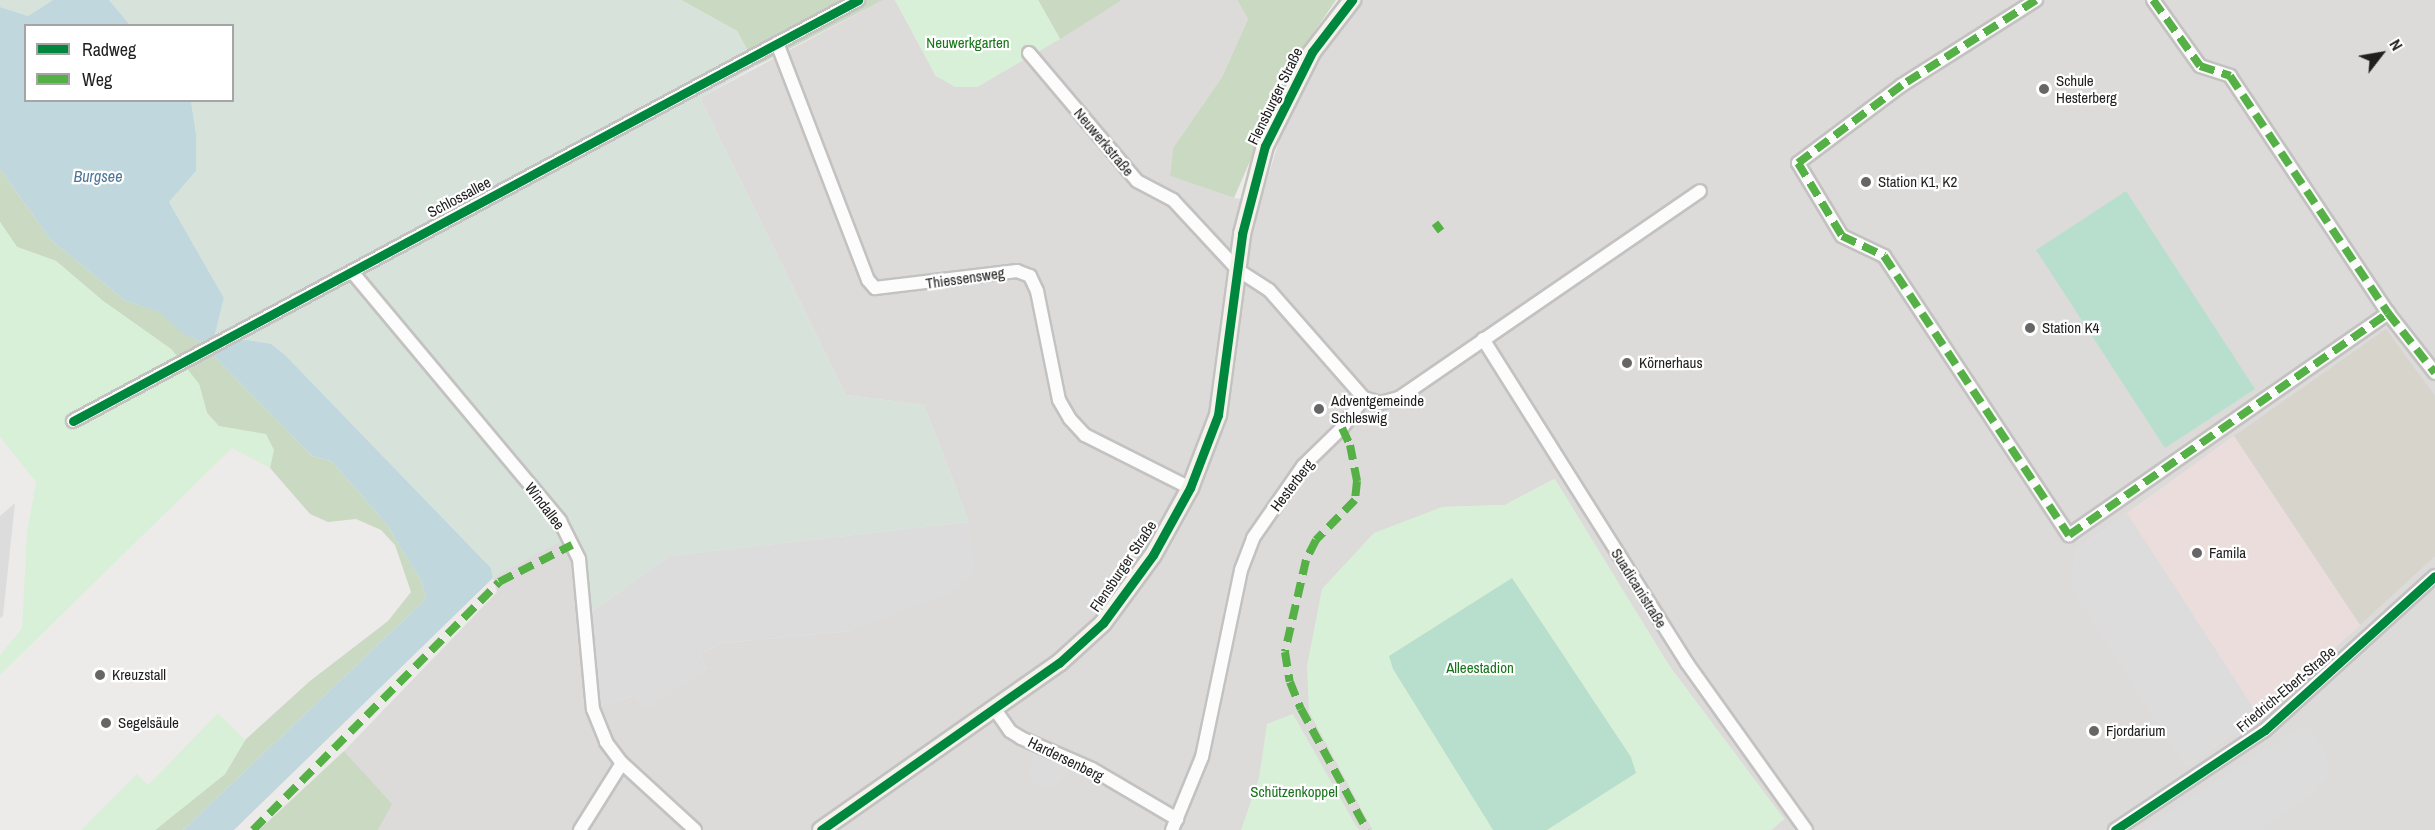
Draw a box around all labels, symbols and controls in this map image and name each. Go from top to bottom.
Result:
legend [24,24,234,102]
north arrow [2351,24,2411,84]
park label: Neuwerkgarten [926,34,1010,52]
text: N [2385,35,2408,54]
text: Radweg [82,37,136,62]
street label: Flensburger Straße [1244,44,1306,148]
text: Weg [82,67,112,92]
place label: Schule Hesterberg [2056,71,2117,106]
marker: Schule Hesterberg [2037,82,2051,96]
street label: Neuwerkstraße [1070,104,1138,180]
water label: Burgsee [74,166,122,186]
street label: Schlossallee [424,173,494,221]
place label: Station K1, K2 [1878,173,1957,191]
marker: Station K1, K2 [1859,175,1873,189]
street label: Thiessensweg [924,264,1006,292]
place label: Station K4 [2042,319,2099,337]
marker: Station K4 [2023,321,2037,335]
place label: Körnerhaus [1639,354,1703,372]
marker: Körnerhaus [1620,356,1634,370]
place label: Adventgemeinde Schleswig [1331,391,1424,426]
marker: Adventgemeinde Schleswig [1312,402,1326,416]
street label: Hesterberg [1267,455,1317,515]
street label: Windallee [521,479,569,533]
street label: Flensburger Straße [1086,517,1160,615]
place label: Famila [2209,544,2246,562]
street label: Suadicanistraße [1607,545,1671,631]
marker: Famila [2190,546,2204,560]
street label: Friedrich-Ebert-Straße [2233,642,2339,736]
park label: Alleestadion [1446,659,1514,677]
place label: Kreuzstall [112,666,166,684]
marker: Kreuzstall [93,668,107,682]
place label: Segelsäule [118,714,179,732]
marker: Segelsäule [99,716,113,730]
place label: Fjordarium [2106,722,2165,740]
marker: Fjordarium [2087,724,2101,738]
street label: Hardersenberg [1025,733,1107,785]
park label: Schützenkoppel [1250,783,1338,801]

